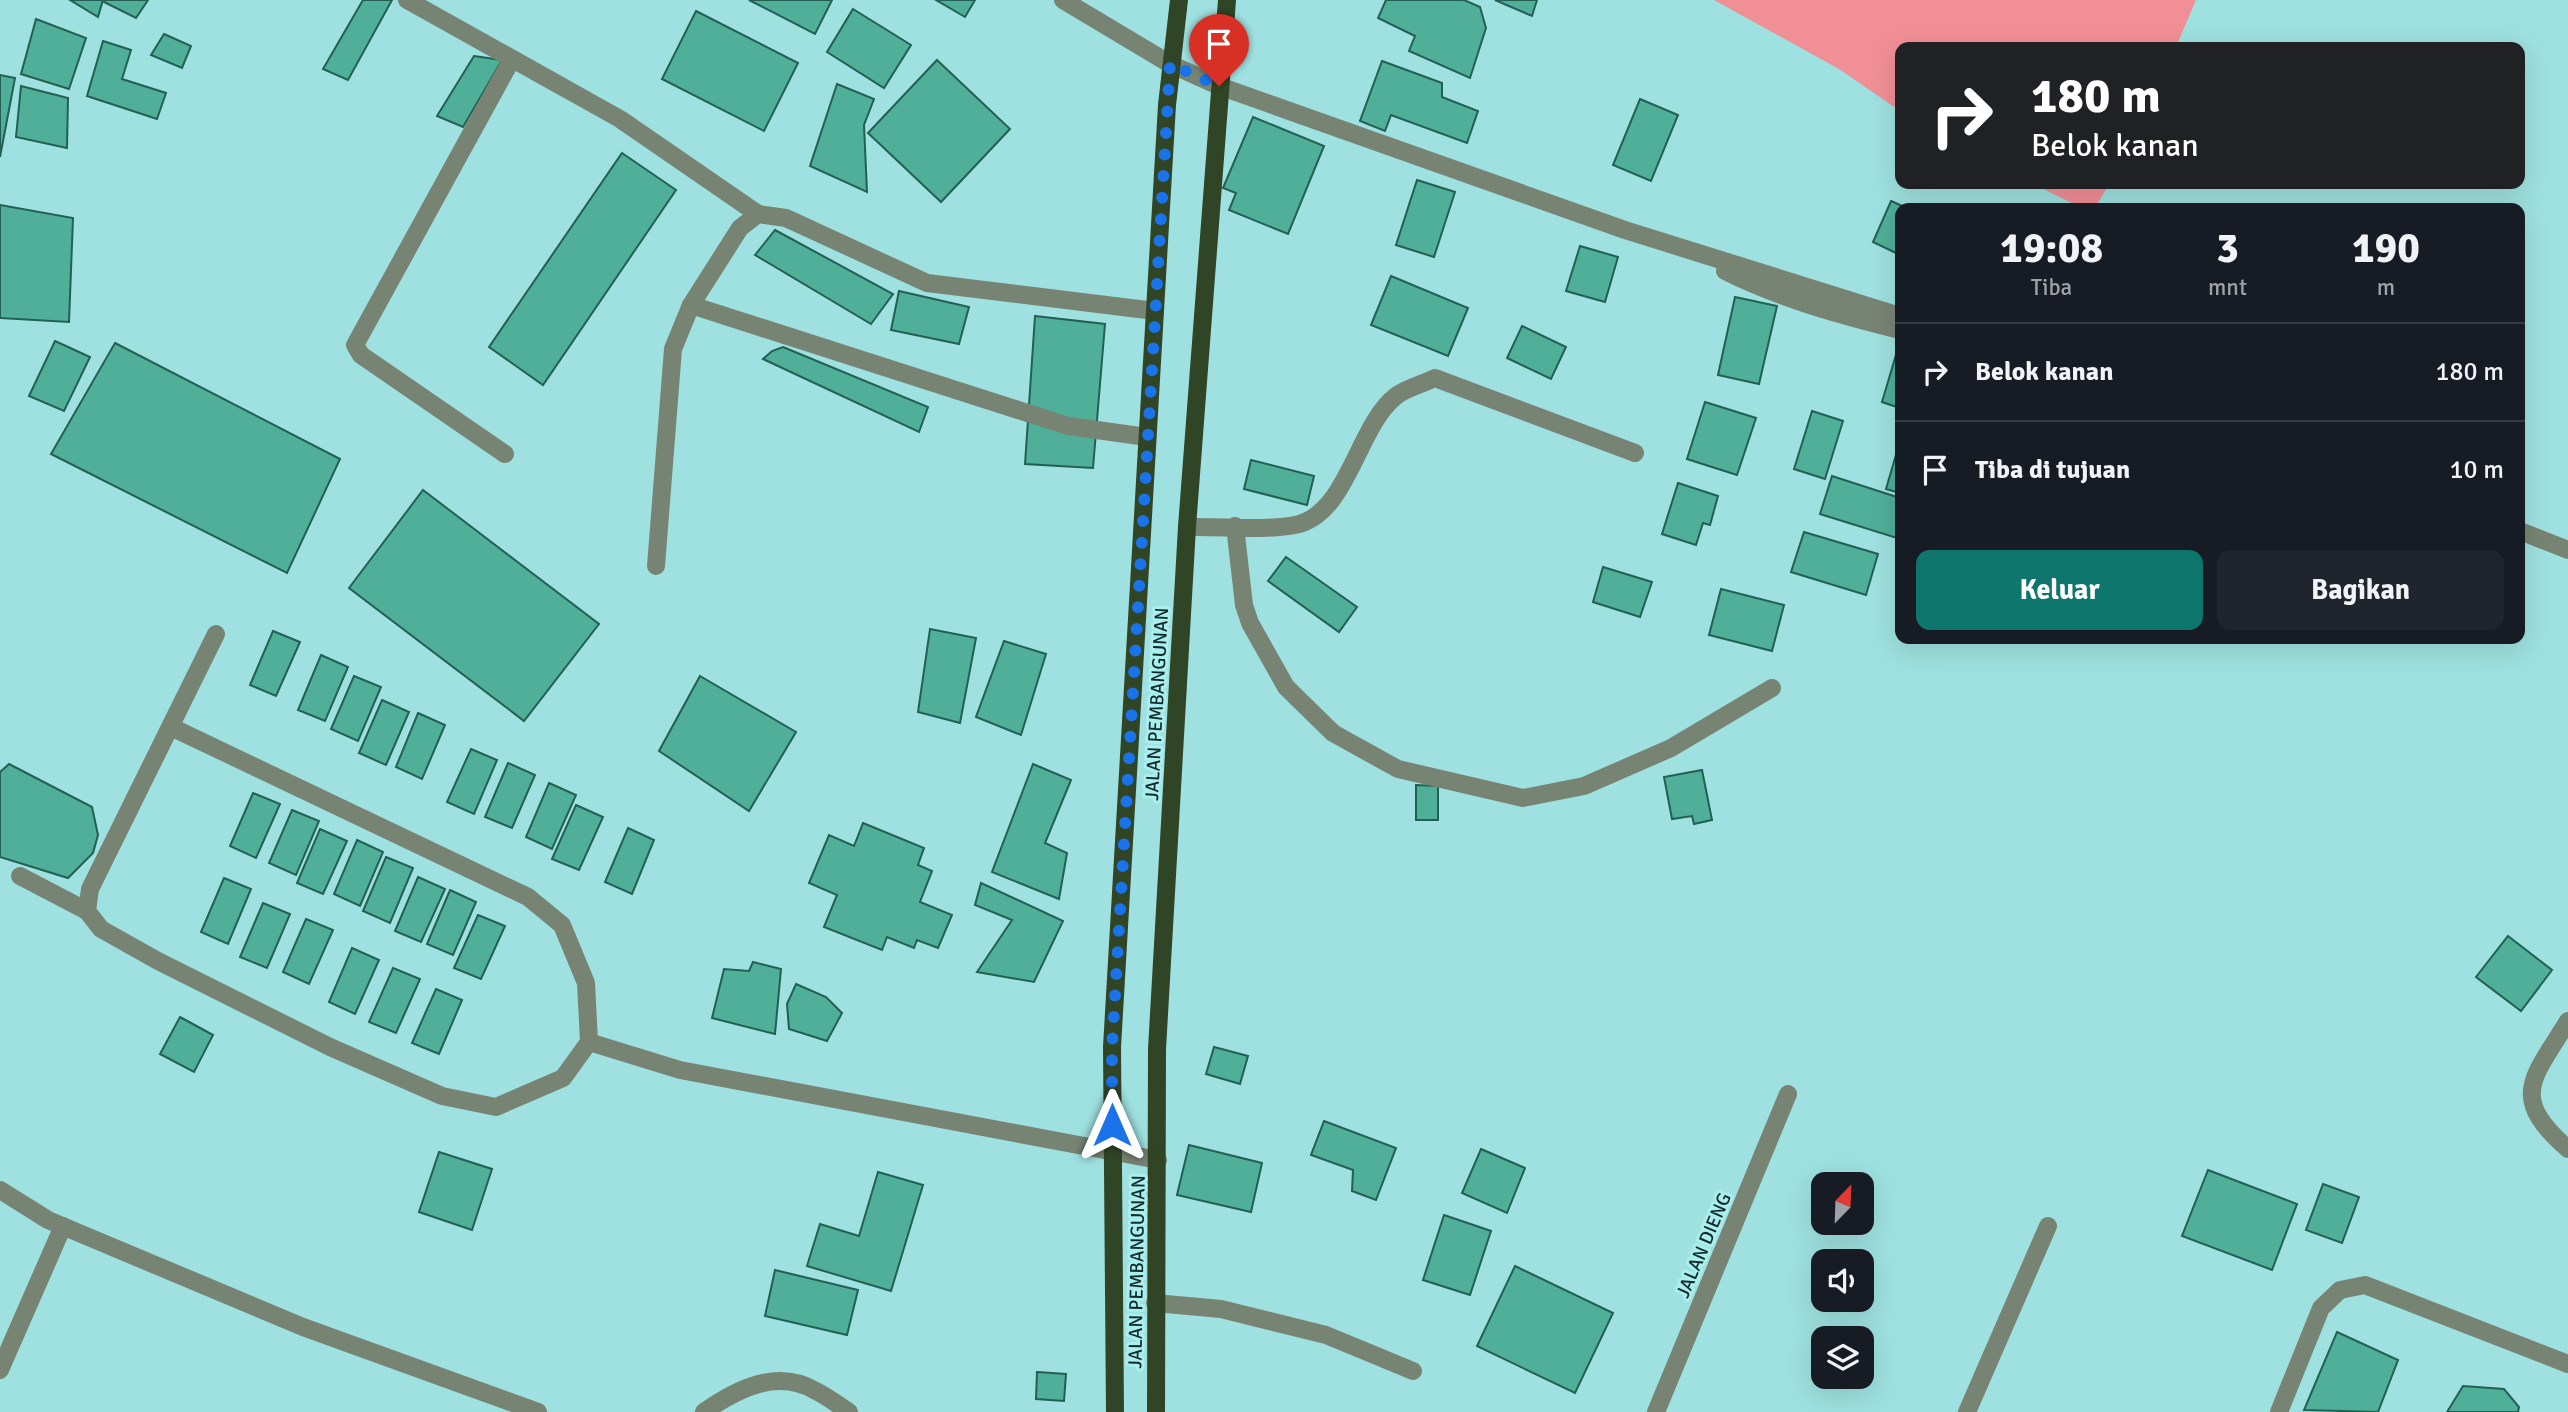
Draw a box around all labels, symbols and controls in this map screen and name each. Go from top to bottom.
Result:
pin [1189,14,1249,86]
icon: arrive [1200,25,1238,63]
text: 180 m [2031,66,2161,126]
icon: right [1916,70,2007,161]
text: Belok kanan [2031,126,2199,165]
text: 19:08 [2000,223,2103,274]
text: 3 [2216,223,2239,274]
text: 190 [2352,223,2420,274]
text: Tiba [2031,273,2072,302]
text: mnt [2208,273,2247,302]
text: m [2377,273,2395,302]
icon: right [1916,353,1954,391]
text: Belok kanan [1975,356,2113,388]
text: 180 m [2435,356,2504,388]
icon: arrive [1916,451,1954,489]
text: Tiba di tujuan [1975,454,2130,486]
text: 10 m [2449,454,2504,486]
button: Keluar [1916,550,2203,630]
button: Bagikan [2217,550,2504,630]
street label: JALAN PEMBANGUNAN [1140,607,1174,801]
position arrow [1075,1088,1149,1162]
north arrow [1811,1172,1874,1236]
map controls [1811,1172,1874,1389]
street label: JALAN PEMBANGUNAN [1123,1175,1151,1369]
street label: JALAN DIENG [1671,1189,1737,1302]
button: sound [1811,1249,1874,1312]
button: layers [1811,1326,1874,1389]

